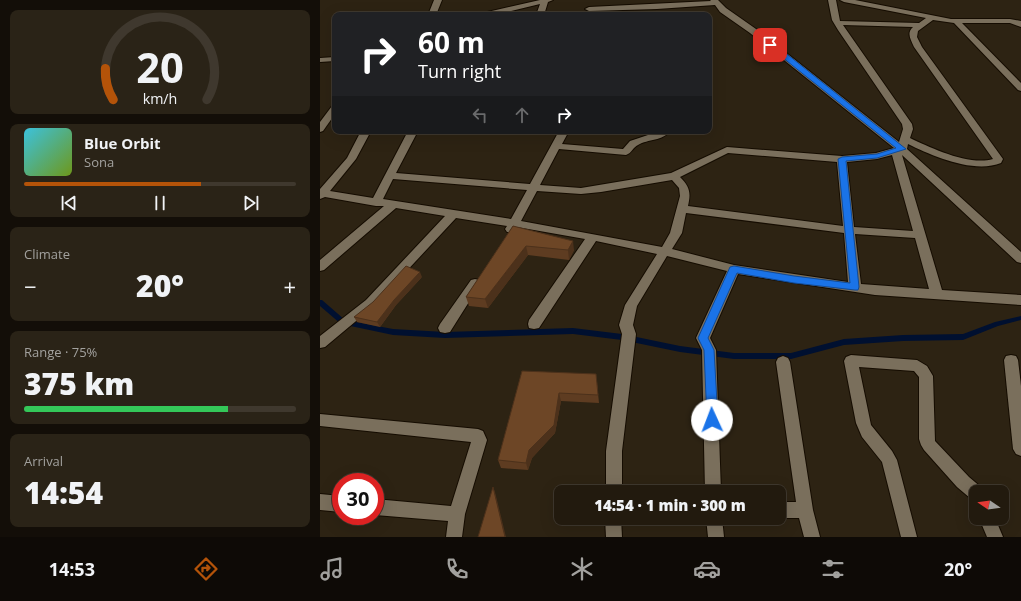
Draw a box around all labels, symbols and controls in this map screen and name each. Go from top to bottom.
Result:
text: 60 m [418,23,485,61]
icon: right [352,28,404,80]
pin [753,28,787,62]
icon: arrive [759,34,781,56]
text: 20 [136,39,184,95]
text: Turn right [418,59,501,83]
text: km/h [143,89,177,108]
icon: left [469,104,491,126]
icon: ahead [511,104,533,126]
icon: right [553,104,575,126]
text: Blue Orbit [84,133,161,153]
text: Sona [84,153,114,171]
icon: previous [58,192,80,214]
icon: pause [149,192,171,214]
icon: next [240,192,262,214]
text: Climate [24,245,70,263]
text: 20° [136,265,184,306]
text: − [24,271,37,301]
text: + [283,271,296,301]
text: Range · 75% [24,343,97,361]
text: 375 km [24,363,134,404]
position arrow [691,399,733,441]
text: Arrival [24,452,63,470]
text: 14:54 [24,472,103,513]
speed limit sign: 30 [332,473,384,525]
north arrow [969,485,1009,525]
map controls [969,485,1009,525]
text: 14:54 · 1 min · 300 m [594,495,746,515]
icon: directions [192,555,220,583]
icon: music [318,555,346,583]
icon: phone [443,555,471,583]
icon: climate [568,555,596,583]
icon: car [693,555,721,583]
icon: filters [819,555,847,583]
text: 14:53 [49,557,95,581]
text: 20° [944,557,972,581]

